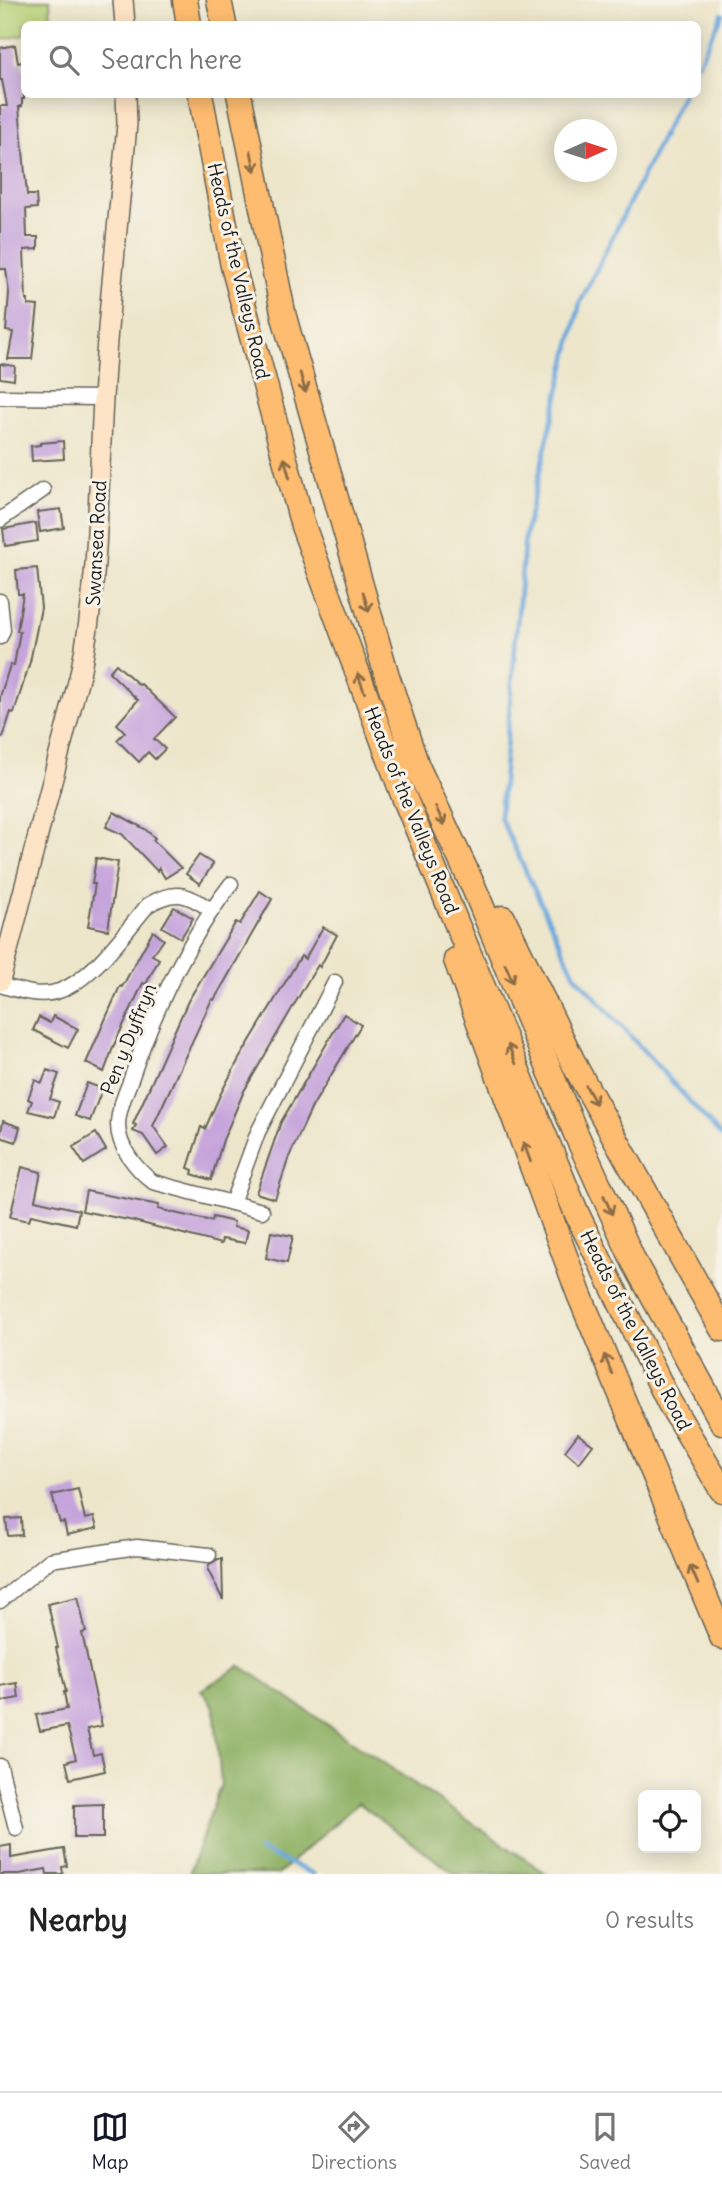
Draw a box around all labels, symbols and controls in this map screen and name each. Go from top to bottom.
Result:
search box [21,21,701,98]
icon: search [45,41,83,79]
text: Search here [101,43,242,76]
north arrow [554,119,617,182]
one-way arrow [246,149,260,172]
street label: Heads of the Valleys Road [202,160,276,382]
one-way arrow [298,372,311,394]
one-way arrow [280,457,293,480]
street label: Swansea Road [81,479,111,607]
one-way arrow [360,591,373,613]
one-way arrow [354,672,367,694]
street label: Heads of the Valleys Road [359,703,465,917]
one-way arrow [434,805,448,826]
one-way arrow [504,962,517,984]
street label: Pen y Dyffryn [95,980,161,1098]
one-way arrow [504,1044,517,1065]
one-way arrow [585,1084,598,1105]
one-way arrow [520,1141,532,1163]
one-way arrow [602,1194,615,1215]
street label: Heads of the Valleys Road [575,1226,697,1434]
one-way arrow [601,1354,614,1376]
one-way arrow [687,1564,700,1586]
map controls [638,1790,701,1853]
button: locate [638,1790,701,1853]
text: Nearby [28,1901,128,1939]
text: 0 results [605,1905,694,1934]
tab: Map [91,2108,129,2174]
tab: Directions [311,2108,397,2174]
tab: Saved [579,2108,631,2174]

